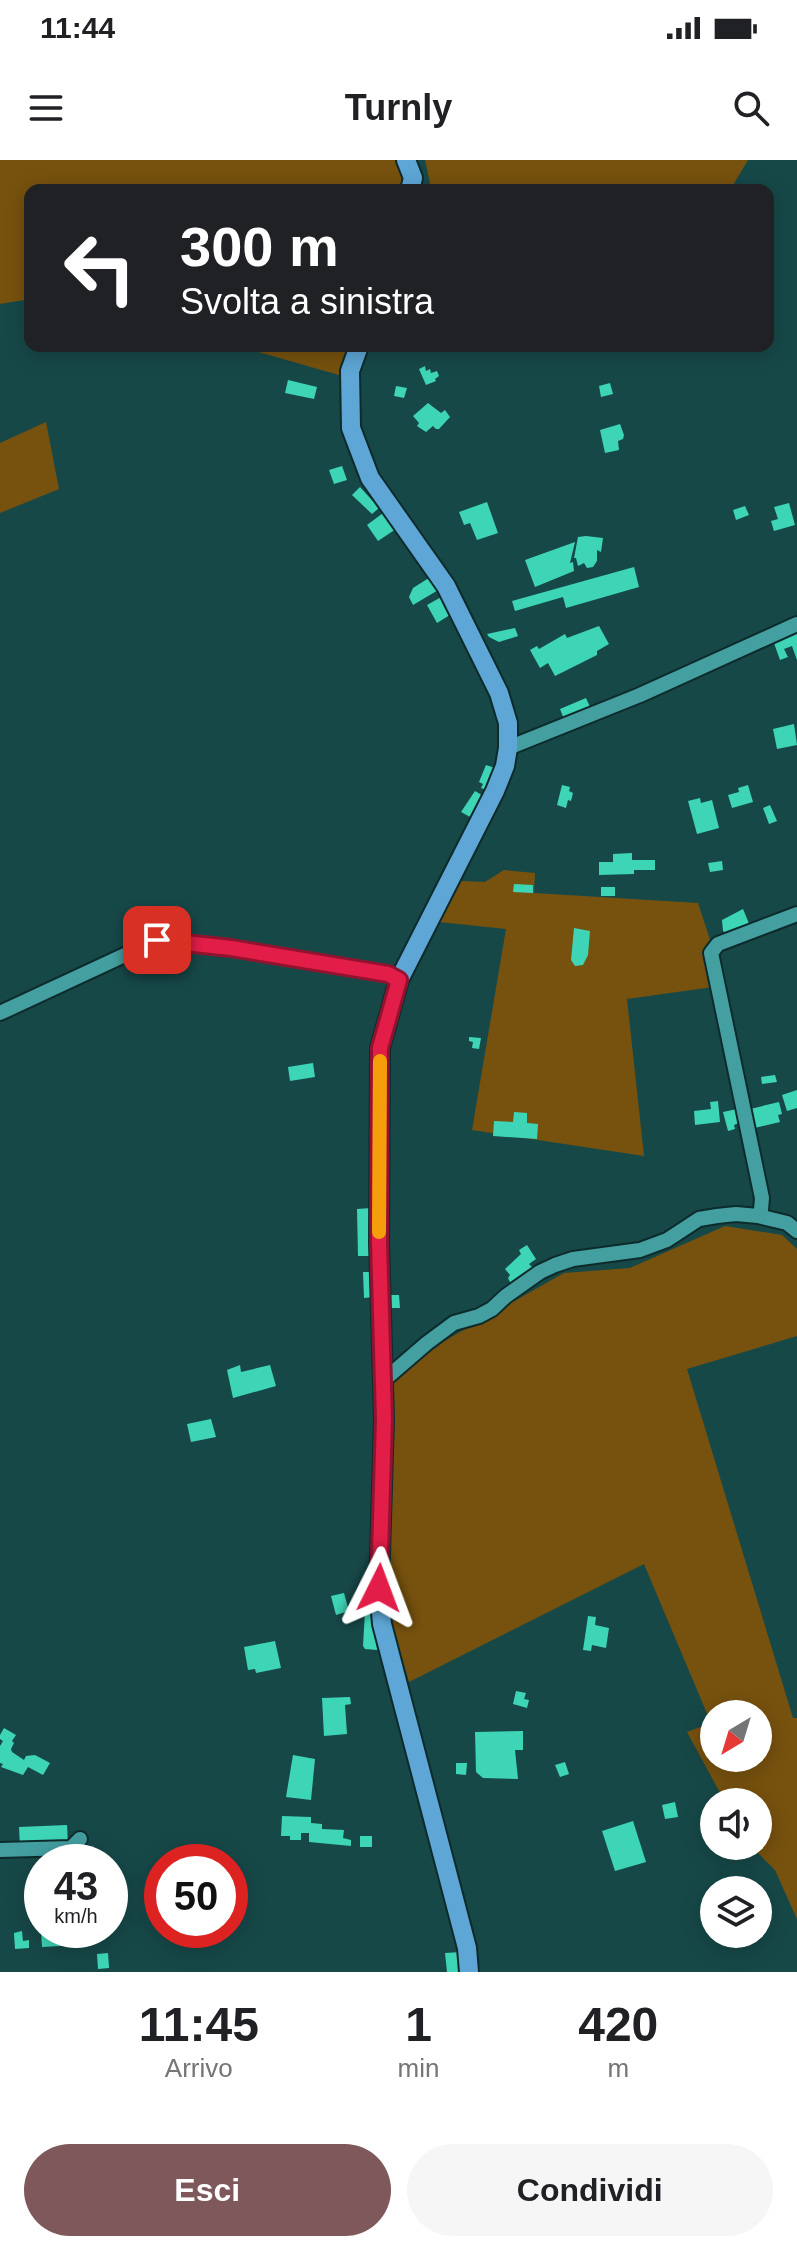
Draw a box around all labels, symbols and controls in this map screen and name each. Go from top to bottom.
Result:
text: 11:44 [40,11,115,44]
icon: menu [24,86,68,130]
icon: search [729,86,773,130]
text: Turnly [345,87,452,128]
text: 300 m [180,215,339,278]
icon: left [48,216,152,320]
text: Svolta a sinistra [180,281,434,322]
pin [123,906,191,974]
icon: arrive [135,918,179,962]
position arrow [337,1546,421,1630]
north arrow [700,1700,772,1772]
map controls [700,1700,772,1948]
button: sound [700,1788,772,1860]
speed limit sign: 50 [144,1844,248,1948]
text: 43 [54,1864,98,1908]
button: layers [700,1876,772,1948]
text: km/h [54,1905,98,1927]
text: 11:45 [139,1998,259,2051]
text: 1 [405,1998,432,2051]
text: 420 [578,1998,658,2051]
text: Arrivo [165,2053,233,2083]
text: min [398,2053,439,2083]
text: m [607,2053,629,2083]
button: Esci [24,2144,391,2236]
button: Condividi [407,2144,773,2236]

